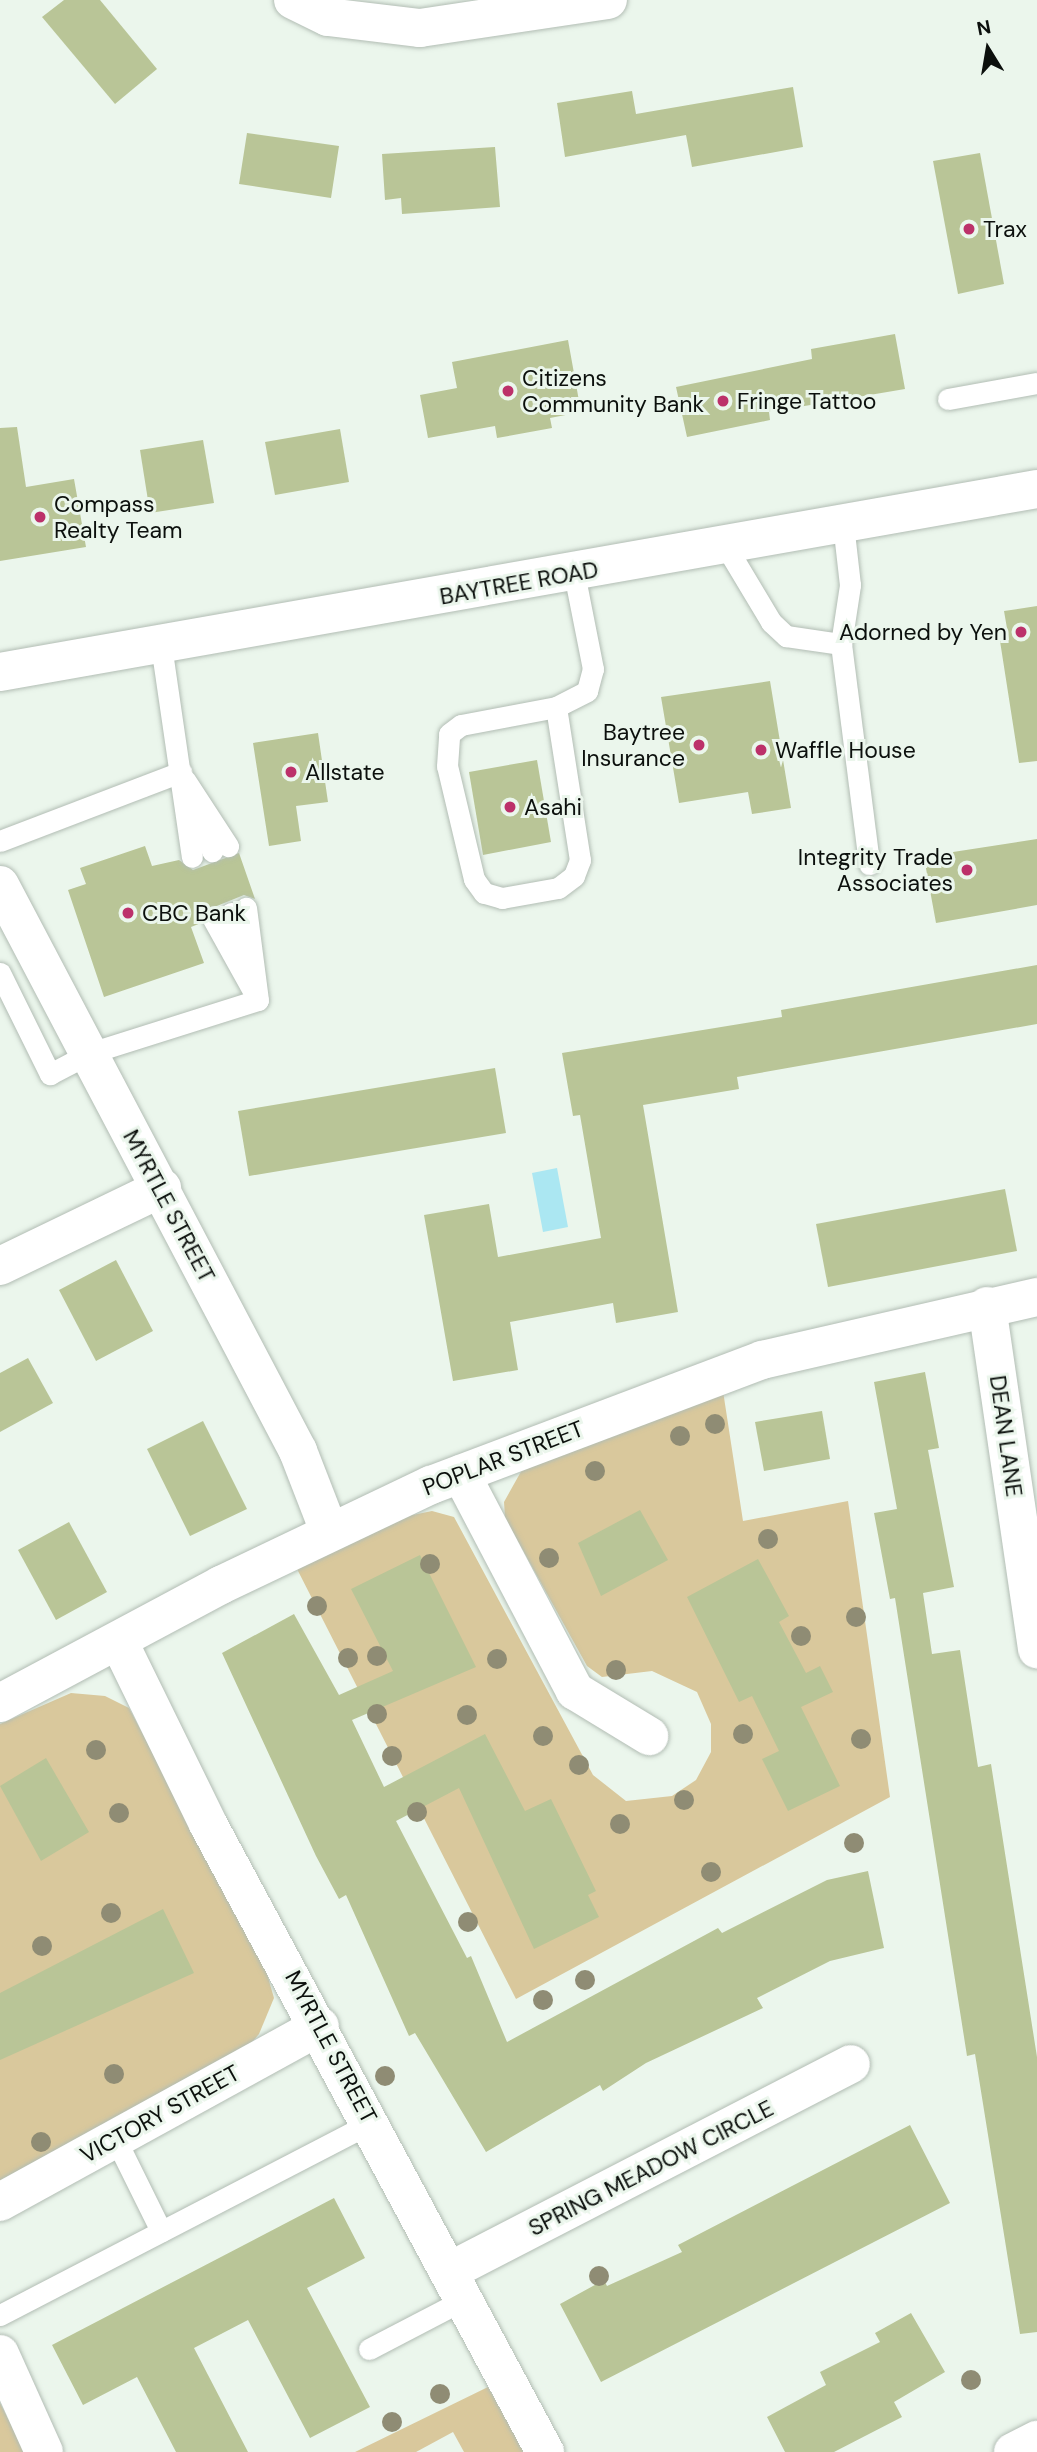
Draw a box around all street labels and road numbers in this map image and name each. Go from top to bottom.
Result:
street label: BAYTREE ROAD [438,555,600,611]
street label: MYRTLE STREET [117,1125,221,1287]
street label: DEAN LANE [984,1373,1028,1499]
street label: POPLAR STREET [419,1415,587,1501]
street label: MYRTLE STREET [279,1966,383,2128]
street label: VICTORY STREET [76,2059,244,2169]
street label: SPRING MEADOW CIRCLE [524,2094,778,2242]

